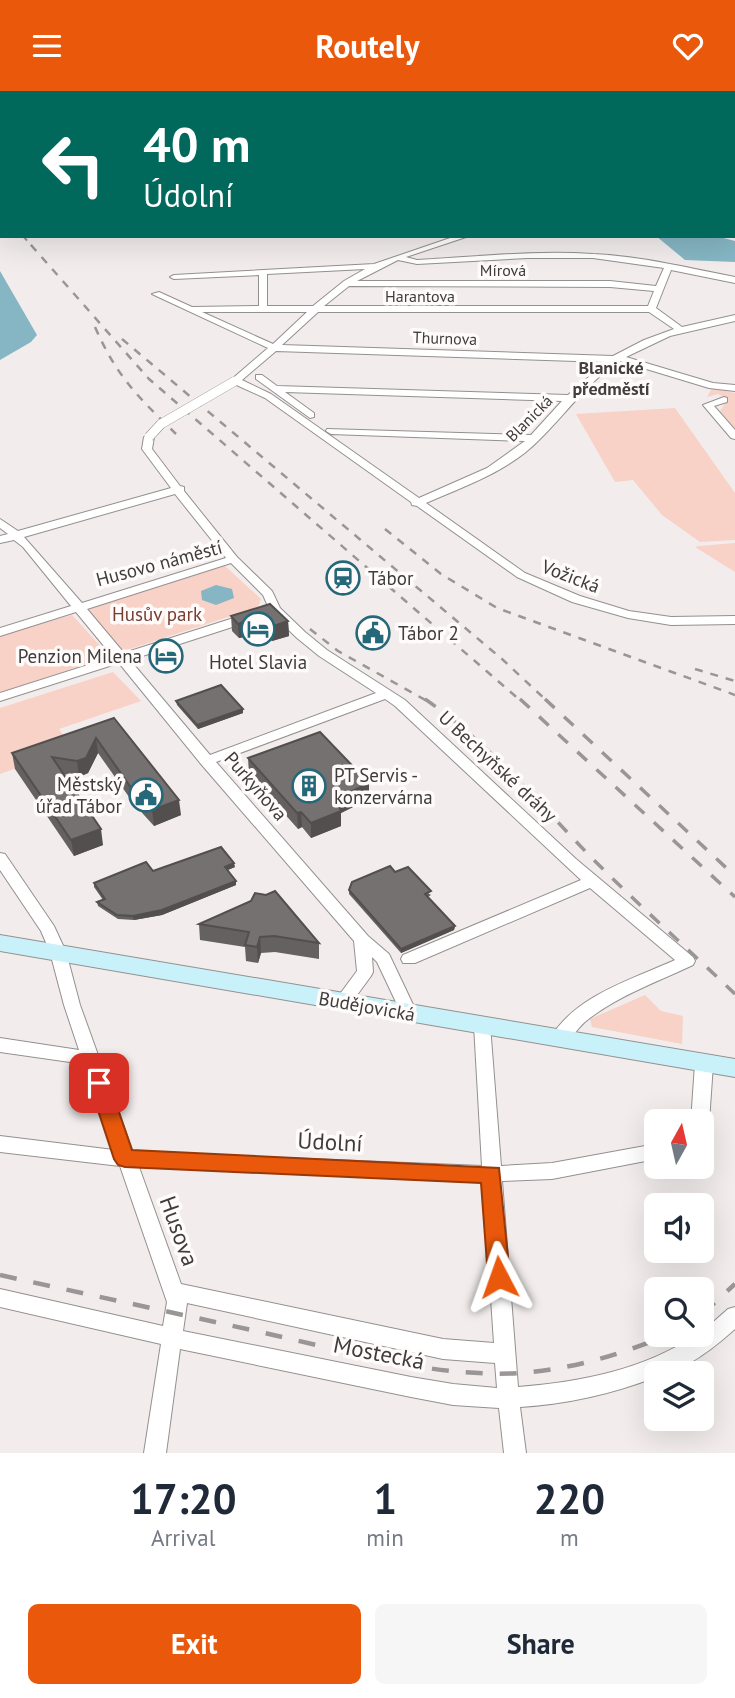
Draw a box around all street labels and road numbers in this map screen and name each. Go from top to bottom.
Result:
street label: Mírová [480,260,526,280]
street label: Harantova [385,286,455,306]
street label: Thurnova [412,327,478,349]
street label: Blanická [501,390,557,446]
street label: Husovo náměstí [93,535,225,591]
street label: Vožická [538,554,603,598]
street label: U Bechyňské dráhy [434,705,562,827]
street label: Purkyňova [220,747,292,825]
street label: Budějovická [317,986,417,1026]
street label: Údolní [297,1125,363,1158]
street label: Husova [154,1192,205,1270]
street label: Mostecká [331,1329,427,1376]

